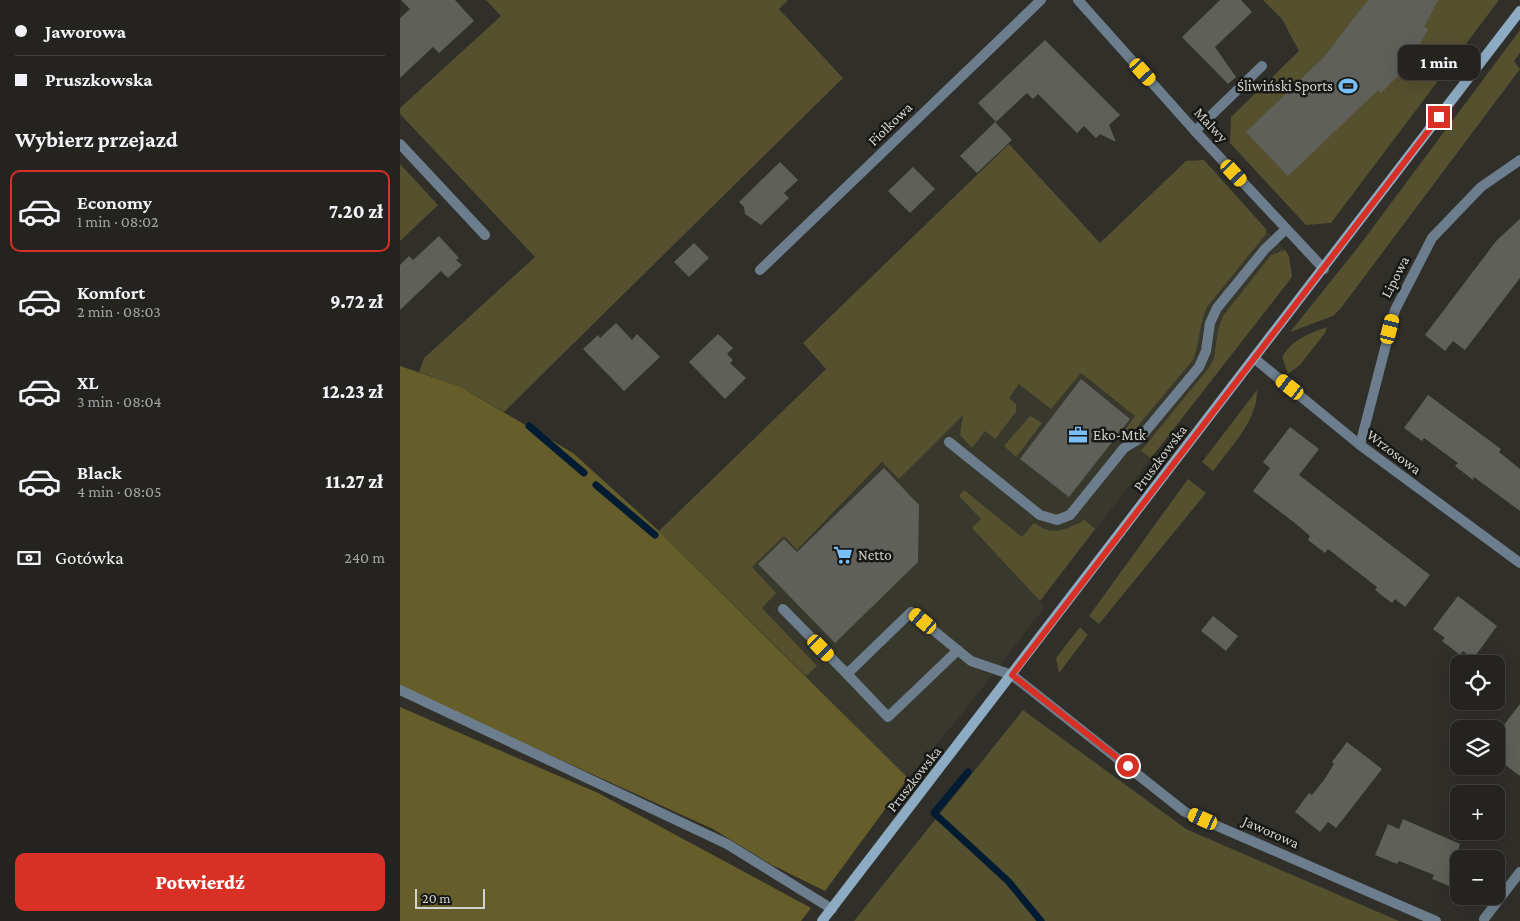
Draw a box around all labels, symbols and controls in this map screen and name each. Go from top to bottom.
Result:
text: Jaworowa [45,21,126,42]
callout: 1 min [1398,44,1480,80]
text: 1 min [1420,54,1458,71]
car [1127,56,1158,88]
text: Pruszkowska [45,69,152,90]
sports icon: Śliwiński Sports [1337,75,1359,97]
place label: Śliwiński Sports [1237,78,1333,95]
street label: Fiołkowa [865,99,915,149]
street label: Malwy [1190,104,1231,146]
route end [1428,106,1450,128]
text: Wybierz przejazd [15,127,178,152]
car [1218,157,1249,189]
icon: car [17,189,62,234]
text: Economy [77,192,152,213]
text: 7.20 zł [329,201,383,222]
text: 1 min · 08:02 [77,213,159,230]
street label: Lipowa [1378,253,1413,301]
icon: car [17,279,62,324]
text: Komfort [77,282,145,303]
text: 9.72 zł [330,291,383,312]
text: 2 min · 08:03 [77,303,161,320]
car [1379,313,1400,345]
icon: car [17,369,62,414]
text: XL [77,372,99,393]
car [1273,372,1306,402]
text: 12.23 zł [322,381,383,402]
text: 3 min · 08:04 [77,393,162,410]
street label: Pruszkowska [1130,422,1190,494]
office icon: Eko-Mtk [1067,424,1089,446]
street label: Wrzosowa [1364,426,1424,478]
place label: Eko-Mtk [1093,427,1147,443]
icon: car [17,459,62,504]
text: Black [77,462,122,483]
text: 11.27 zł [325,471,383,492]
text: 4 min · 08:05 [77,483,162,500]
icon: cash [15,544,43,572]
supermarket icon: Netto [832,544,854,566]
text: Gotówka [55,547,124,568]
place label: Netto [858,547,892,563]
text: 240 m [344,549,385,566]
car [906,606,939,636]
car [805,632,836,664]
map controls [1450,655,1505,905]
button: locate [1450,655,1505,710]
button: layers [1450,720,1505,775]
street label: Pruszkowska [884,743,944,815]
route start [1117,755,1139,777]
button: + [1450,785,1505,840]
car [1186,806,1219,832]
street label: Jaworowa [1238,812,1302,852]
button: − [1450,850,1505,905]
button: Potwierdź [15,853,385,911]
scale bar [415,886,485,909]
text: 20 m [422,890,450,906]

